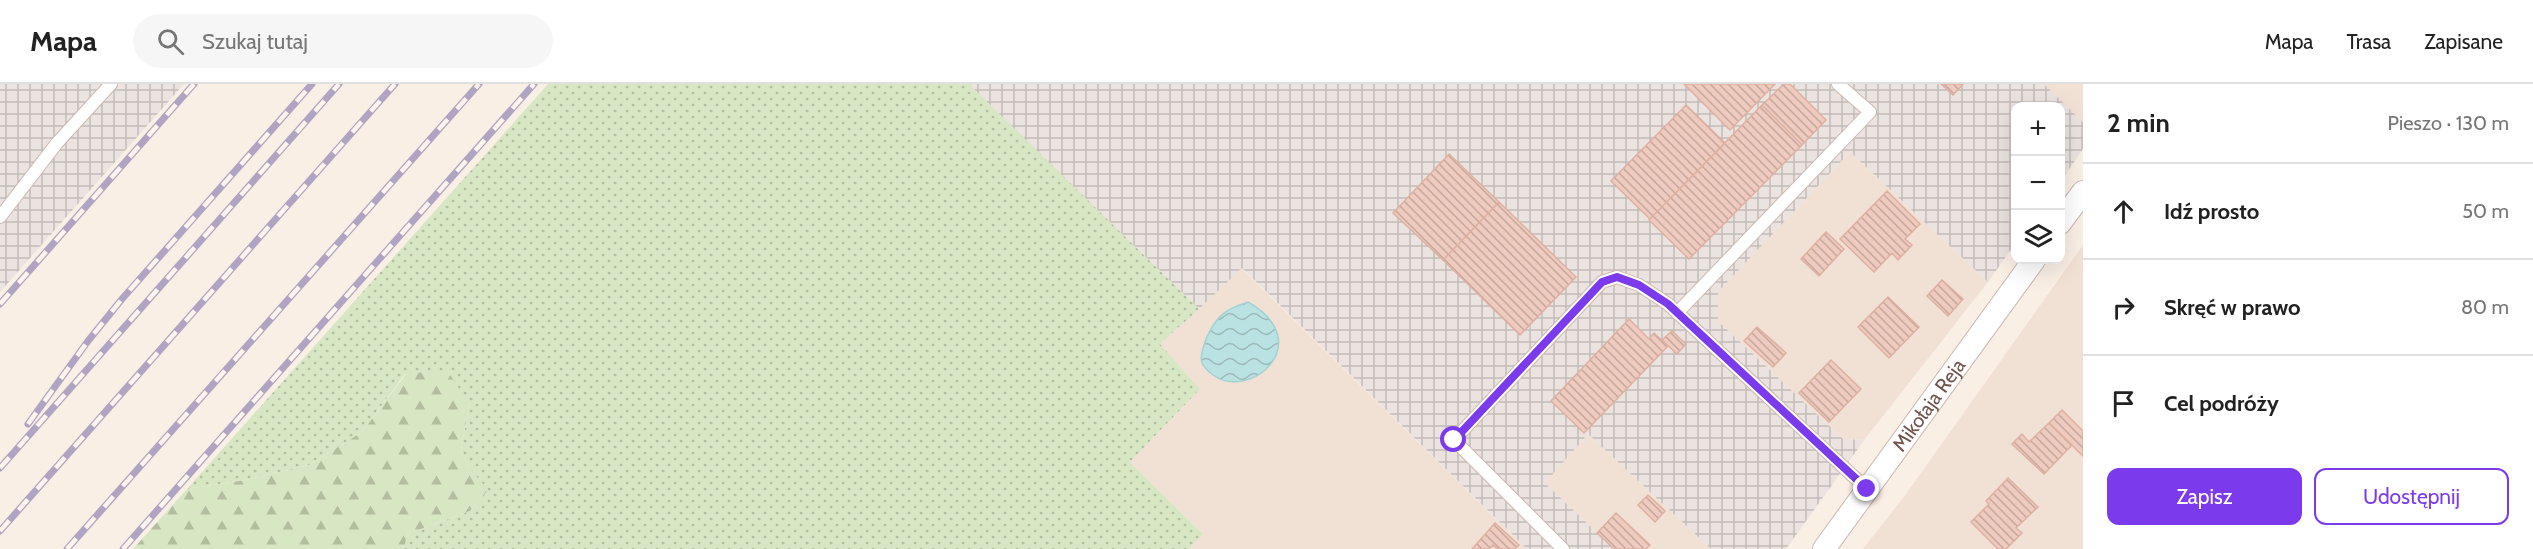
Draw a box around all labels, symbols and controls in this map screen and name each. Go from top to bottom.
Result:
search box [133,14,553,68]
text: Mapa [30,24,97,58]
icon: search [154,25,187,58]
text: Szukaj tutaj [202,28,308,55]
text: Mapa [2265,29,2313,54]
text: Trasa [2346,29,2391,54]
text: Zapisane [2424,29,2503,54]
map controls [2011,102,2065,264]
button: + [2011,102,2065,156]
text: 2 min [2107,107,2170,139]
text: Pieszo · 130 m [2388,111,2509,135]
button: − [2011,156,2065,210]
icon: ahead [2107,195,2140,228]
text: Idź prosto [2164,198,2259,225]
text: 50 m [2462,199,2509,223]
button: layers [2011,210,2065,264]
icon: right [2107,291,2140,324]
text: Skręć w prawo [2164,294,2301,321]
text: 80 m [2461,295,2509,319]
street label: Mikołaja Reja [1887,354,1970,456]
icon: arrive [2107,387,2140,420]
text: Cel podróży [2164,390,2279,417]
route start [1440,426,1466,452]
button: Zapisz [2107,468,2302,525]
button: Udostępnij [2314,468,2509,525]
route end [1853,475,1879,501]

